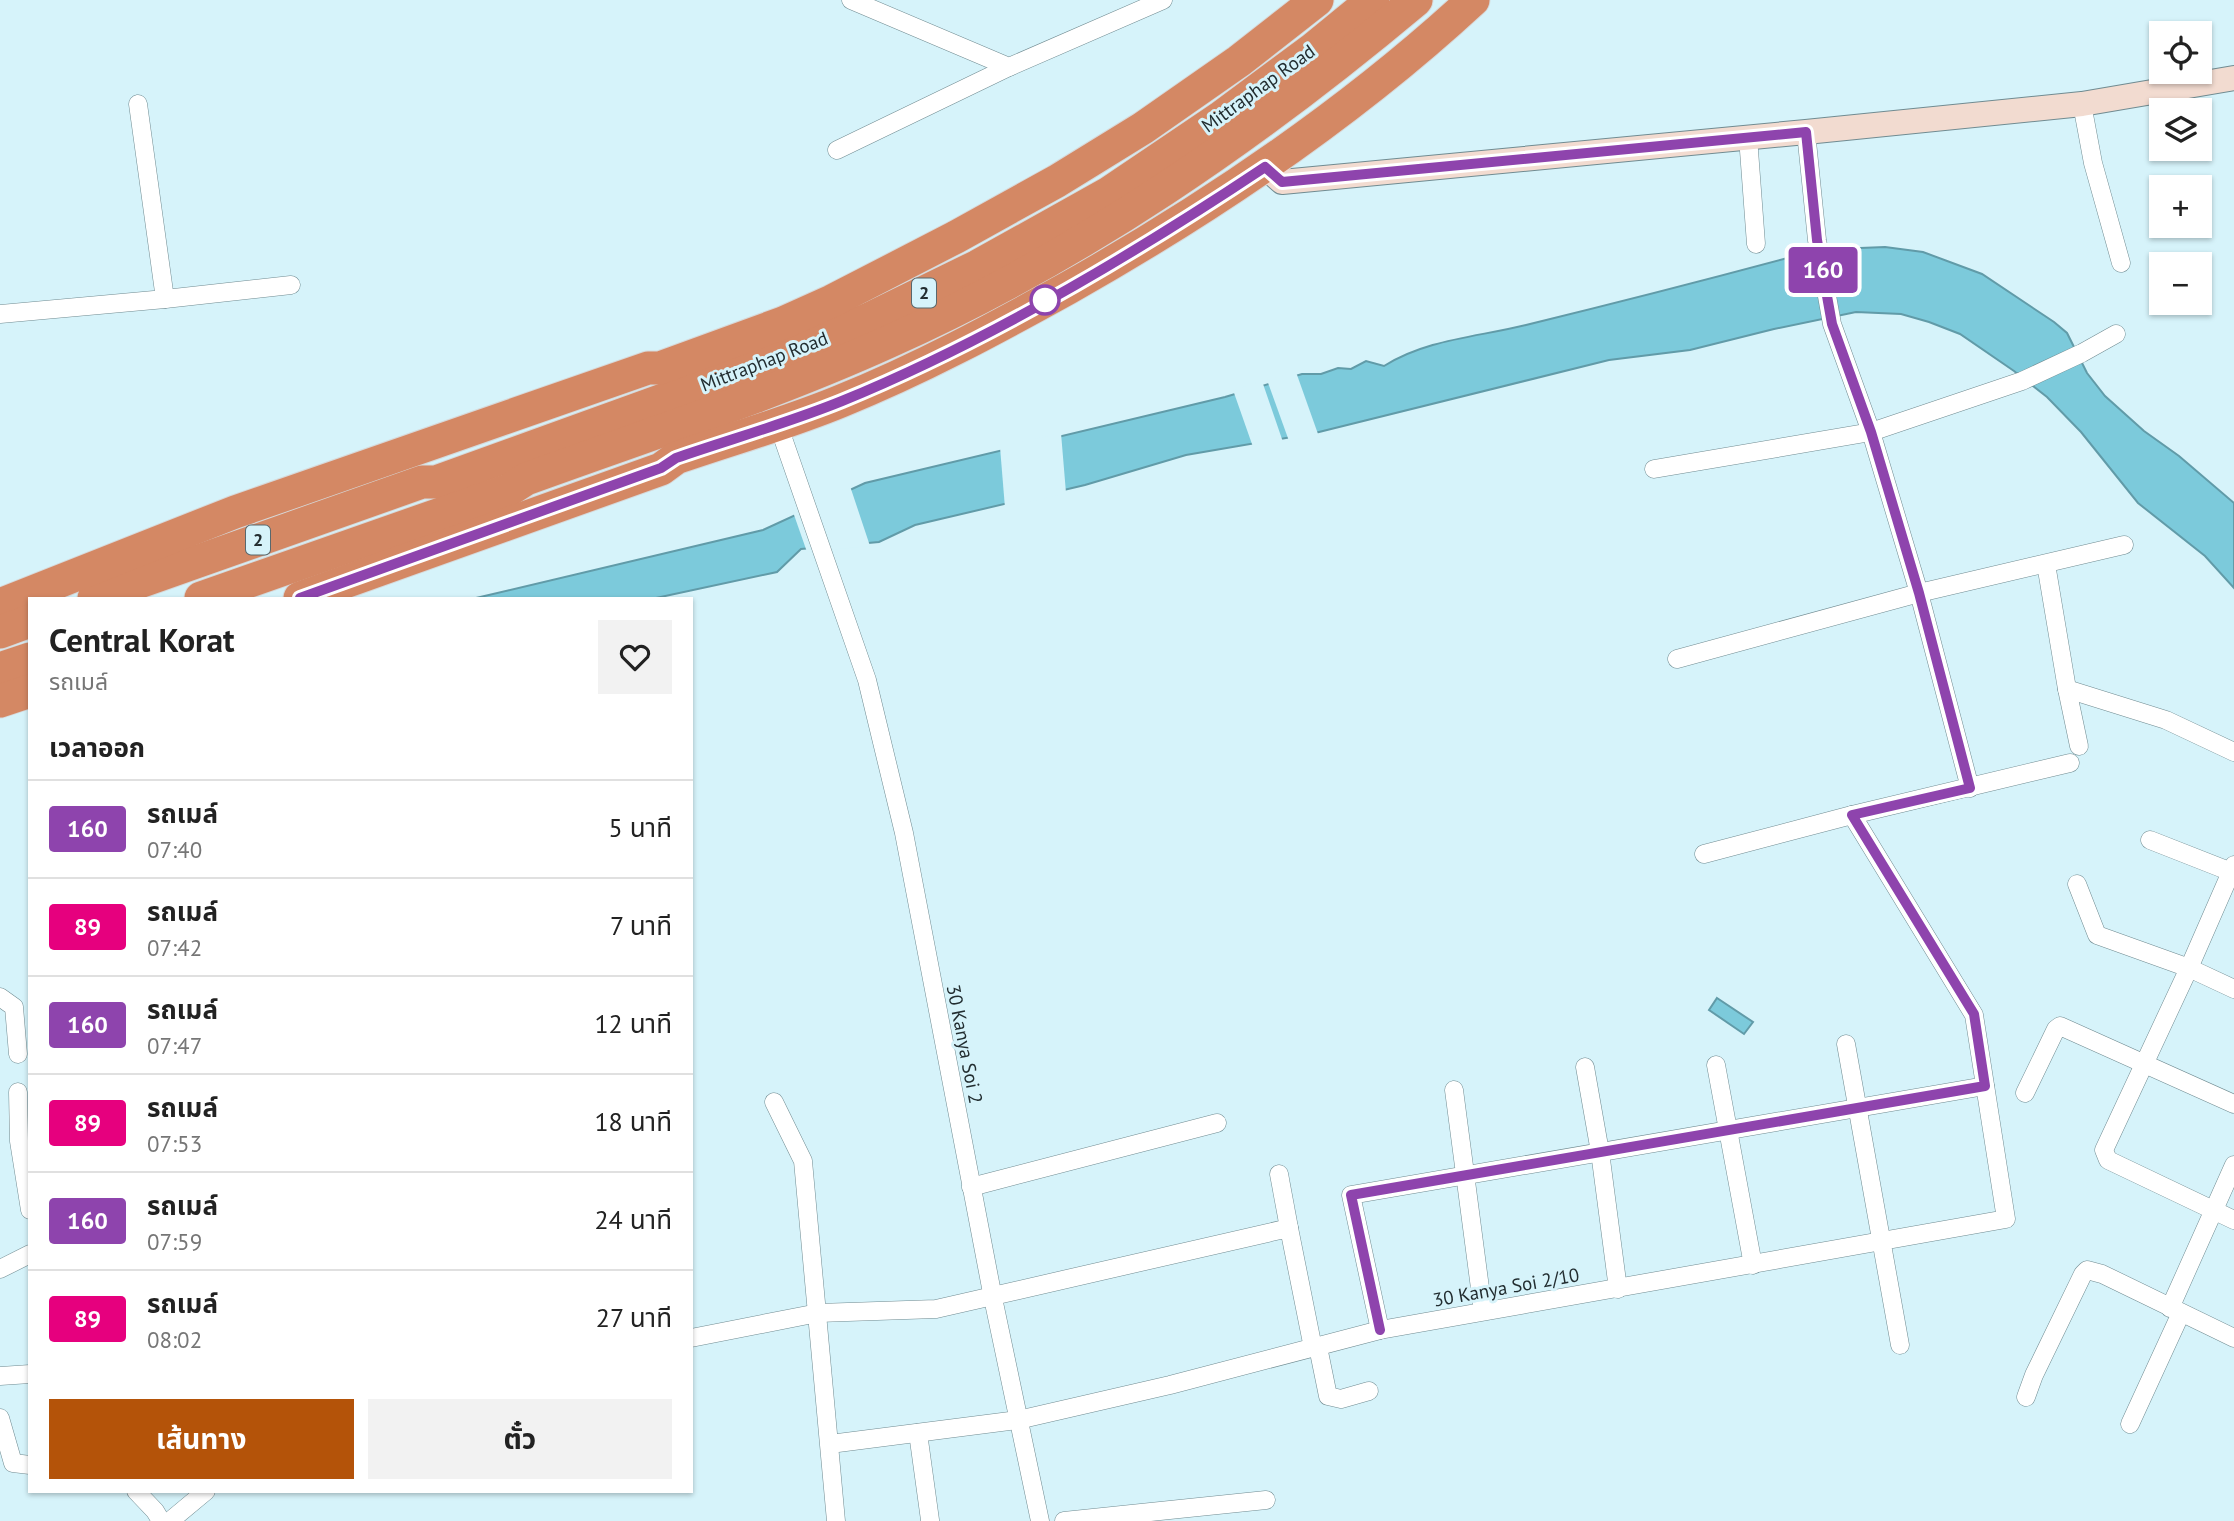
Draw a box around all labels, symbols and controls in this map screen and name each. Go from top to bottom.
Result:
map controls [2149,21,2212,315]
button: locate [2149,21,2212,84]
street label: Mittraphap Road [1197,39,1319,137]
button: layers [2149,98,2212,161]
button: + [2149,175,2212,238]
line badge: 160 [1783,247,1863,293]
button: − [2149,252,2212,315]
text: 160 [1803,254,1843,285]
road number: 2 [912,278,936,307]
unlabelled marker [1030,285,1060,315]
street label: Mittraphap Road [697,326,831,396]
road number: 2 [246,526,270,554]
text: Central Korat [49,618,235,661]
button: heart [598,620,672,694]
text: รถเมล์ [49,667,108,696]
text: เวลาออก [49,731,145,764]
text: รถเมล์ [147,797,218,830]
text: 5 นาที [609,811,672,844]
text: 160 [67,813,108,844]
text: 07:40 [147,835,202,864]
text: รถเมล์ [147,895,218,928]
text: 7 นาที [610,909,672,942]
text: 89 [74,911,101,942]
text: 07:42 [147,933,202,962]
street label: 30 Kanya Soi 2 [942,982,988,1106]
text: รถเมล์ [147,993,218,1026]
text: 12 นาที [594,1007,672,1040]
text: 160 [67,1009,108,1040]
text: 07:47 [147,1031,202,1060]
text: รถเมล์ [147,1091,218,1124]
text: 18 นาที [594,1105,672,1138]
text: 89 [74,1107,101,1138]
text: 07:53 [147,1129,202,1158]
text: รถเมล์ [147,1189,218,1222]
text: 24 นาที [594,1203,672,1236]
text: 160 [67,1205,108,1236]
text: 07:59 [147,1227,202,1256]
street label: 30 Kanya Soi 2/10 [1431,1262,1581,1312]
text: รถเมล์ [147,1287,218,1320]
text: 27 นาที [596,1301,672,1334]
text: 89 [74,1303,101,1334]
text: 08:02 [147,1325,202,1354]
button: เส้นทาง [49,1399,354,1479]
button: ตั๋ว [368,1399,672,1479]

